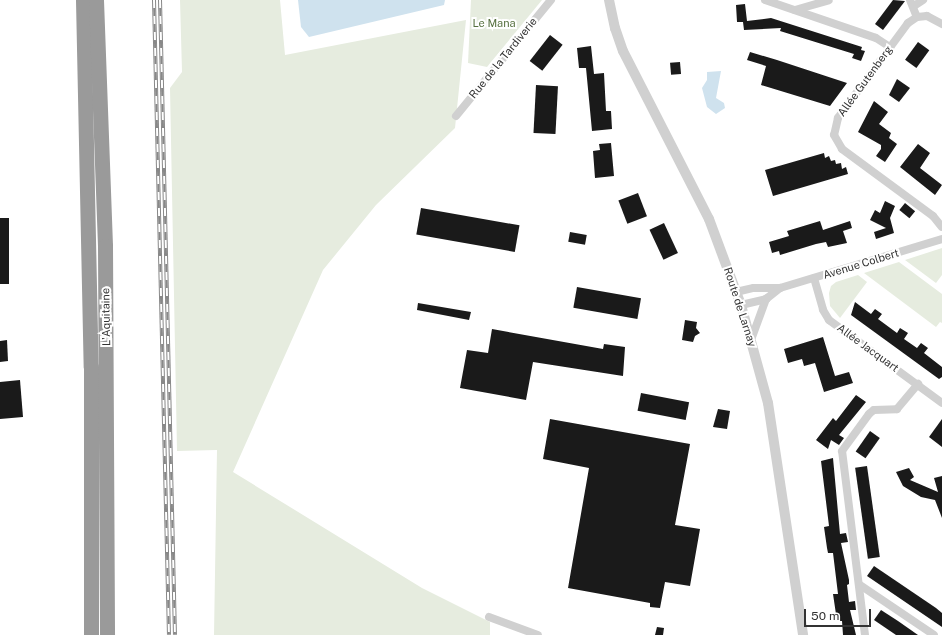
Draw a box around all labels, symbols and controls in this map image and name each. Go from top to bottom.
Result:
street label: Rue de la Tardiverie [466,15,540,101]
park label: Le Mana [472,16,516,30]
street label: Allée Gutenberg [835,43,895,119]
street label: Avenue Colbert [821,246,901,282]
street label: Route de Larnay [721,265,759,349]
street label: L'Aquitaine [99,288,113,346]
street label: Allée Jacquart [835,321,901,375]
scale bar [806,601,873,627]
text: 50 m [811,609,839,623]

